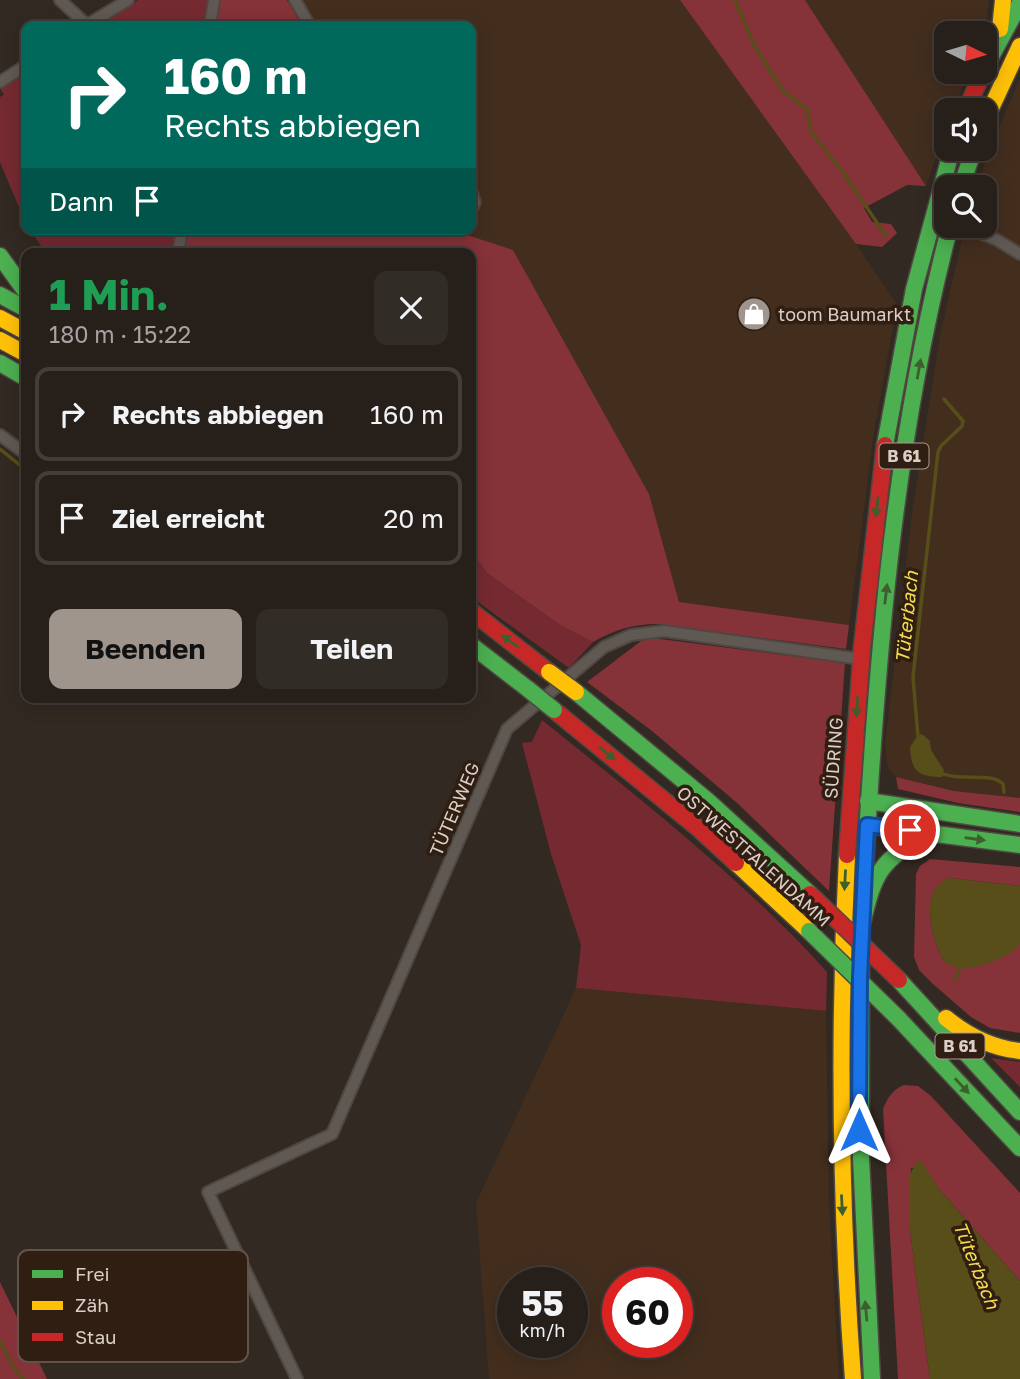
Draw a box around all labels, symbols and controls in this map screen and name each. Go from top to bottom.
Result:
north arrow [934,21,998,84]
map controls [934,21,997,238]
text: 160 m [164,46,307,105]
icon: right [49,49,140,140]
button: sound [934,98,997,161]
text: Rechts abbiegen [164,106,421,144]
button: search [934,175,997,238]
icon: arrive [128,182,166,220]
text: Dann [49,186,114,217]
text: 1 Min. [49,269,169,319]
button: close [374,271,448,345]
shop icon: toom Baumarkt [735,295,773,333]
place label: toom Baumarkt [778,303,911,325]
text: 180 m · 15:22 [49,320,191,348]
one-way arrow [914,358,925,380]
icon: right [53,395,91,433]
text: Rechts abbiegen [112,399,324,430]
text: 160 m [370,399,444,430]
road number: B 61 [880,444,928,468]
one-way arrow [871,496,882,518]
icon: arrive [53,499,91,537]
text: Ziel erreicht [112,503,265,534]
text: 20 m [383,503,444,534]
water label: Tüterbach [890,569,922,664]
one-way arrow [881,583,892,605]
button: Beenden [49,609,242,689]
button: Teilen [256,609,448,689]
one-way arrow [501,635,519,649]
one-way arrow [851,696,862,718]
street label: SÜDRING [819,717,847,799]
one-way arrow [599,745,616,760]
street label: TÜTERWEG [424,759,484,859]
street label: OSTWESTFALENDAMM [673,781,835,931]
pin [880,800,940,860]
icon: arrive [891,811,929,849]
one-way arrow [964,834,986,845]
one-way arrow [839,869,850,891]
road number: B 61 [936,1034,984,1058]
one-way arrow [954,1077,970,1095]
position arrow [822,1093,896,1167]
one-way arrow [837,1195,848,1217]
water label: Tüterbach [949,1218,1005,1313]
legend [18,1250,248,1362]
text: Frei [75,1262,110,1285]
speed limit sign: 60 [602,1267,693,1358]
text: 55 [521,1282,564,1324]
text: Zäh [75,1293,109,1316]
one-way arrow [860,1300,871,1322]
text: km/h [520,1319,565,1341]
text: Stau [75,1325,117,1348]

